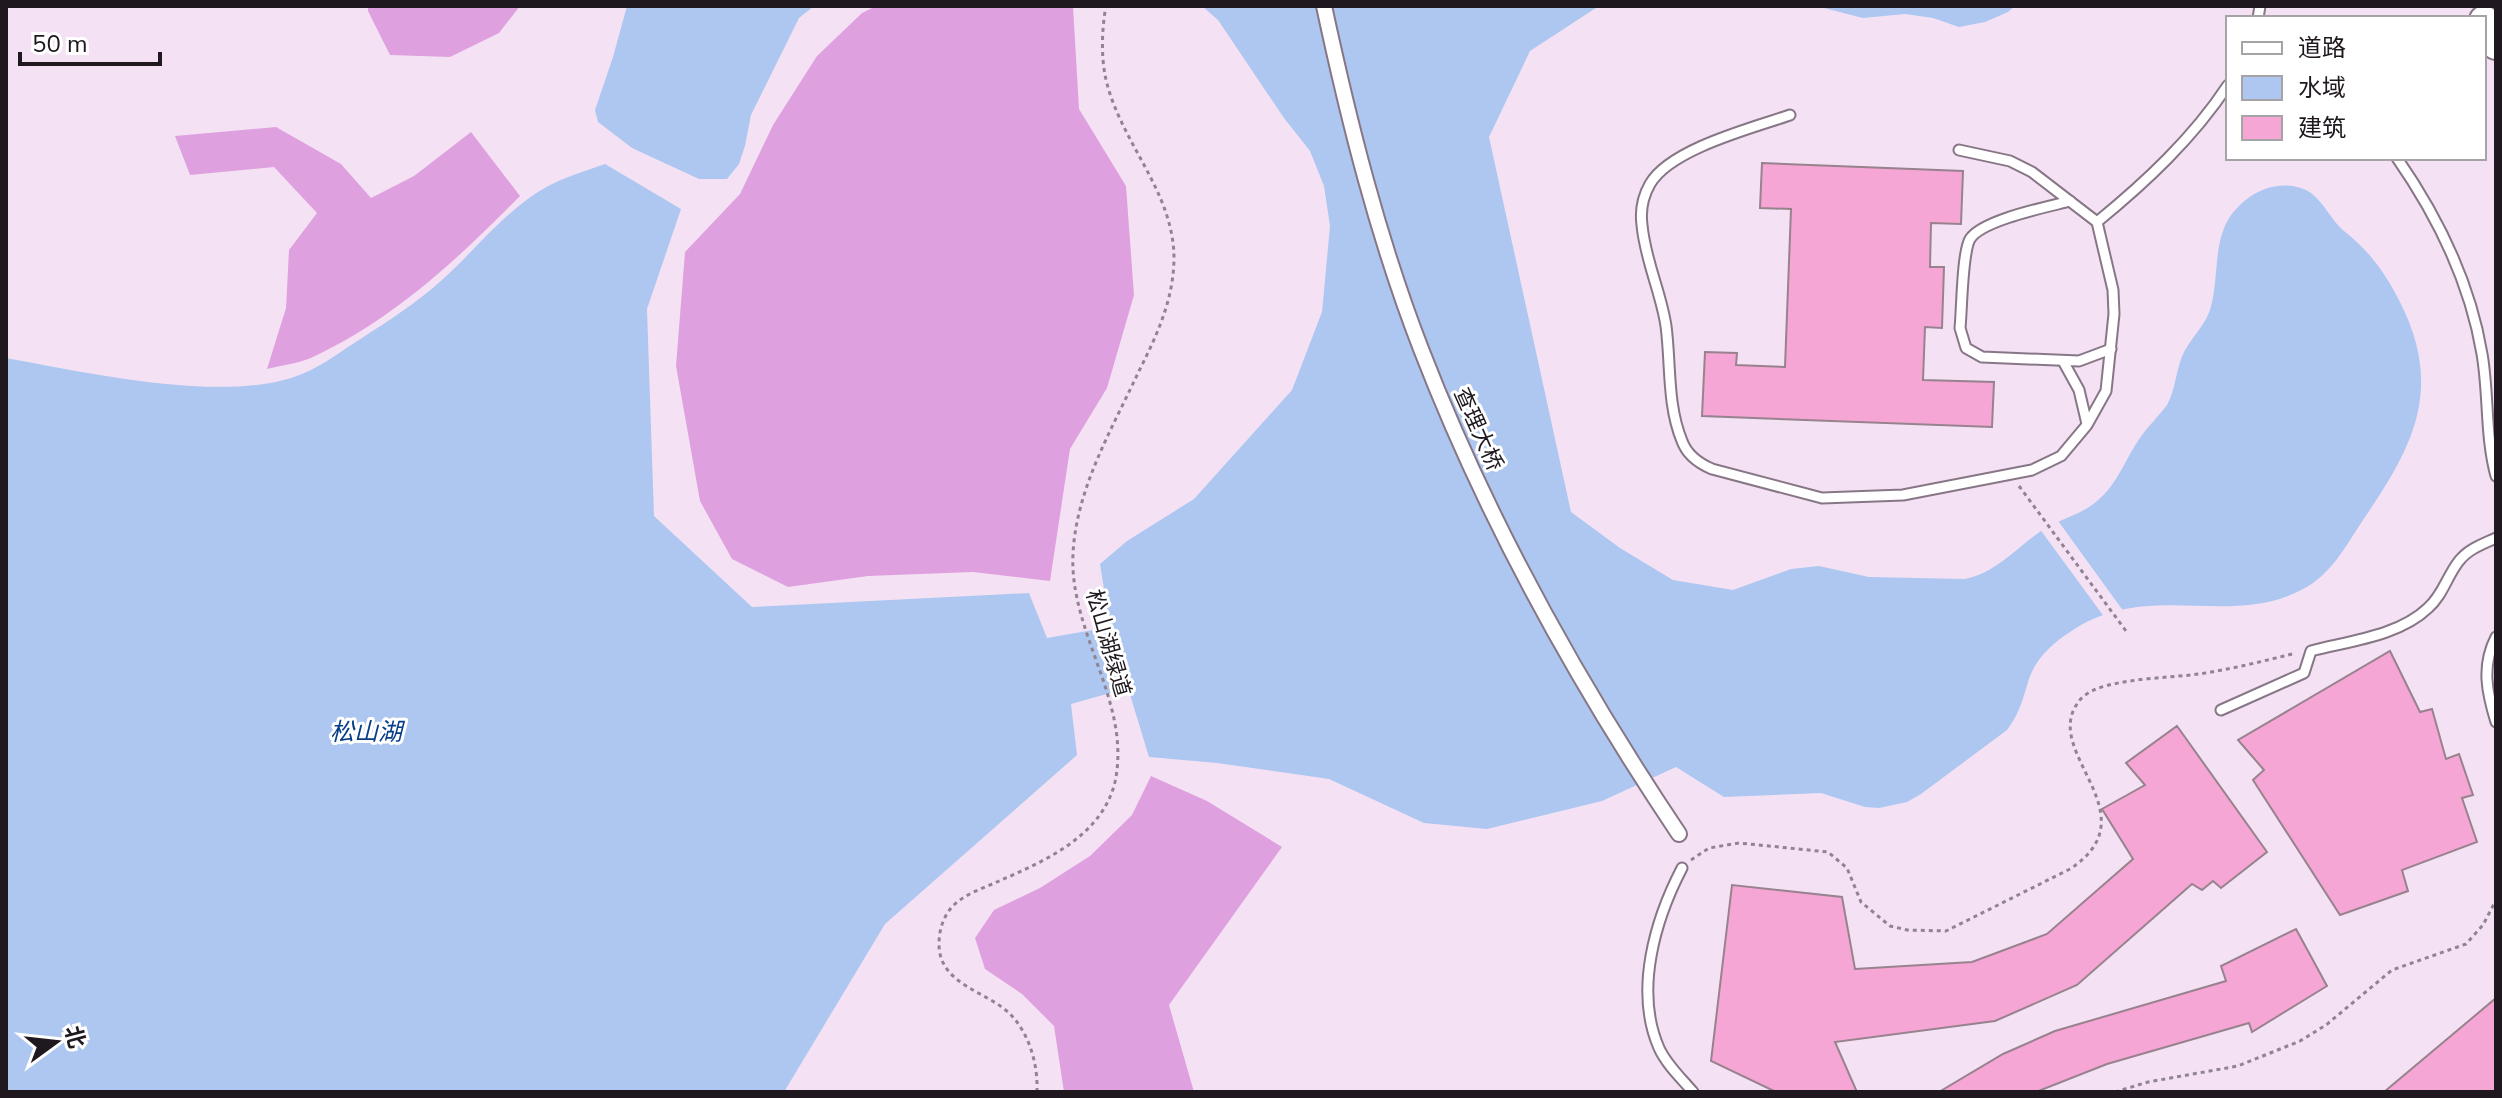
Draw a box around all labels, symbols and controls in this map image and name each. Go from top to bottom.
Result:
scale bar [20,16,160,66]
legend [2226,16,2486,160]
text: 50 m [32,28,88,60]
text: 道路 [2298,32,2346,64]
text: 水域 [2298,72,2346,104]
text: 建筑 [2298,112,2346,144]
street label: 查理大桥 [1446,383,1510,476]
street label: 松山湖绿道 [1078,586,1138,700]
water label: 松山湖 [330,716,406,748]
north arrow [16,1002,96,1082]
text: 北 [57,1023,92,1052]

